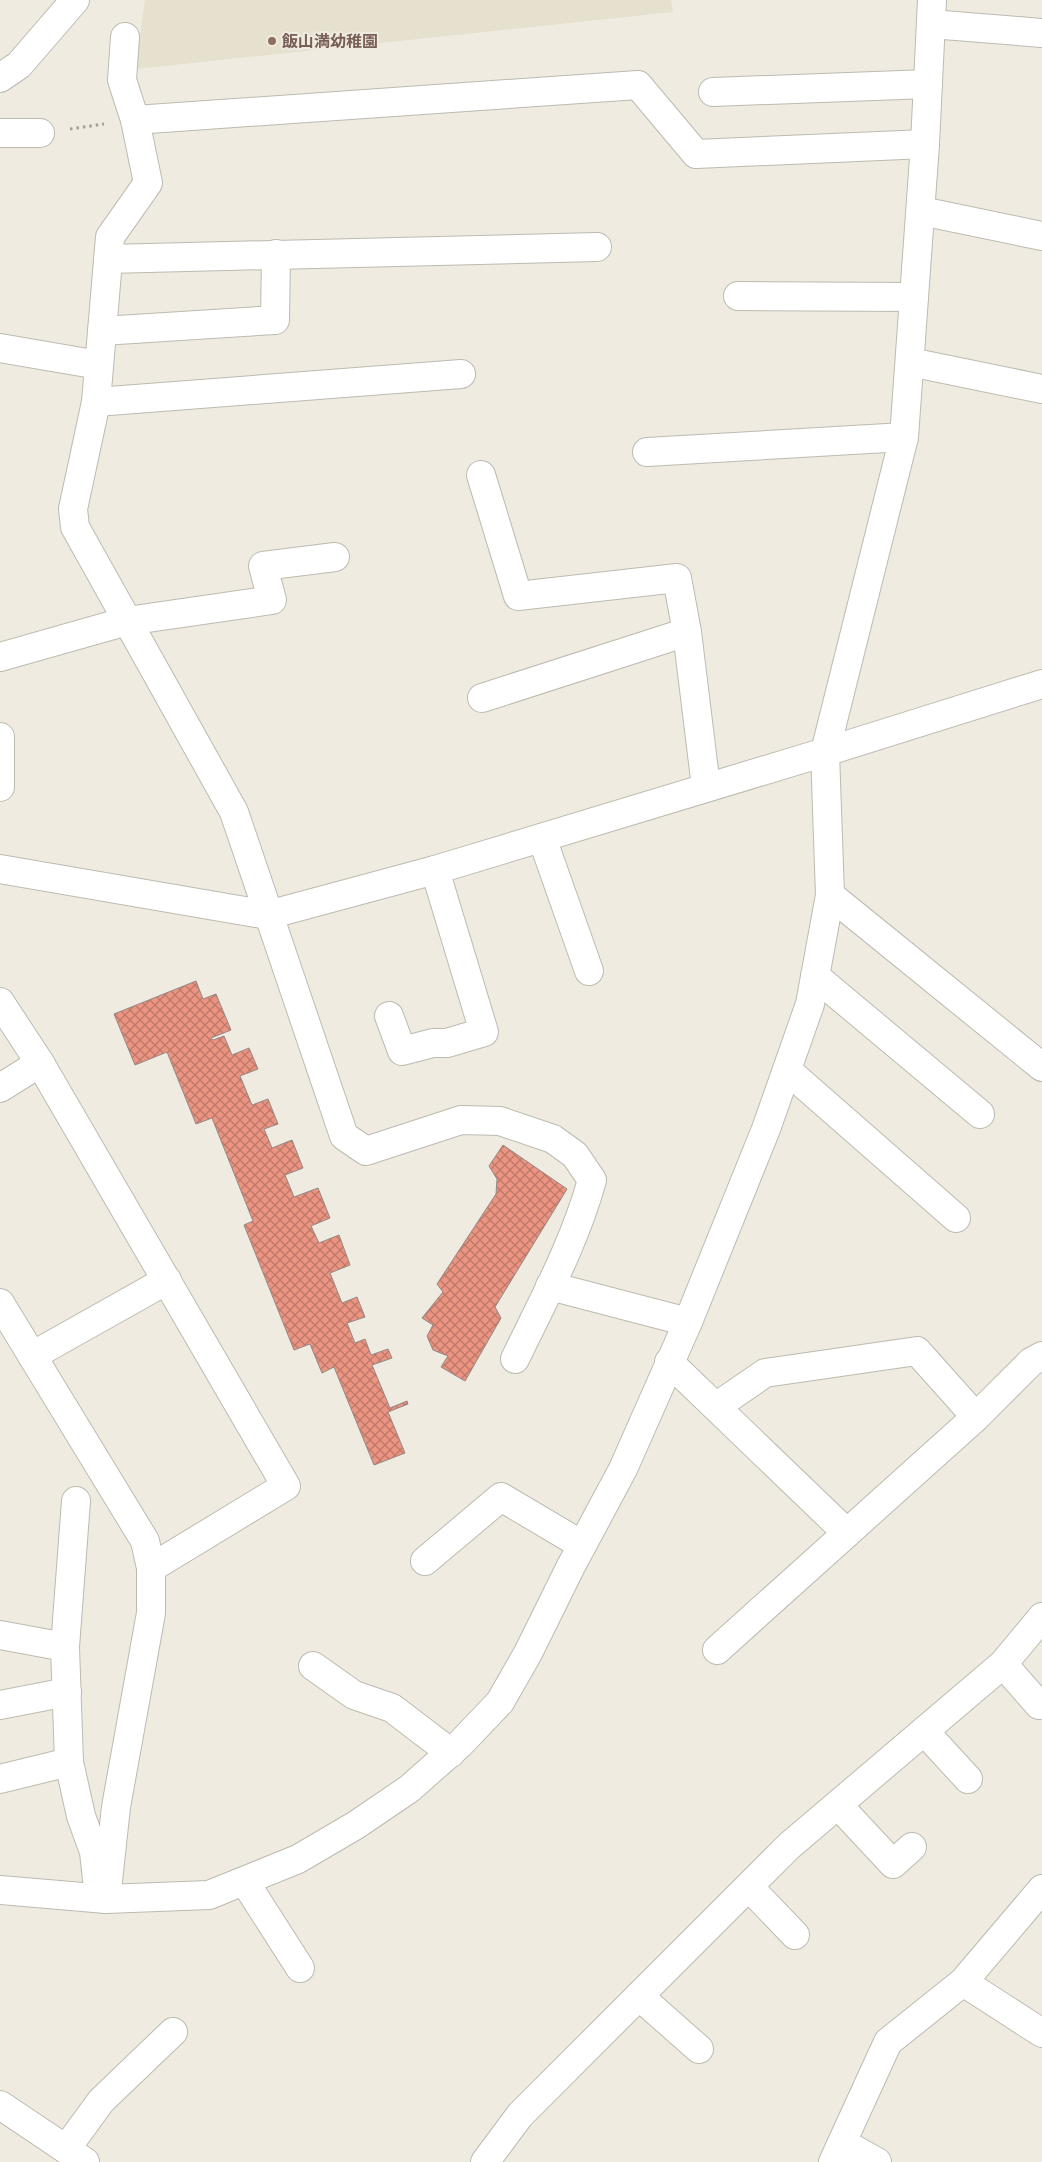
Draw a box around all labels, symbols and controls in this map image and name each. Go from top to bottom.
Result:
place label: 飯山満幼稚園 [281,33,378,50]
marker: 飯山満幼稚園 [266,35,278,47]

